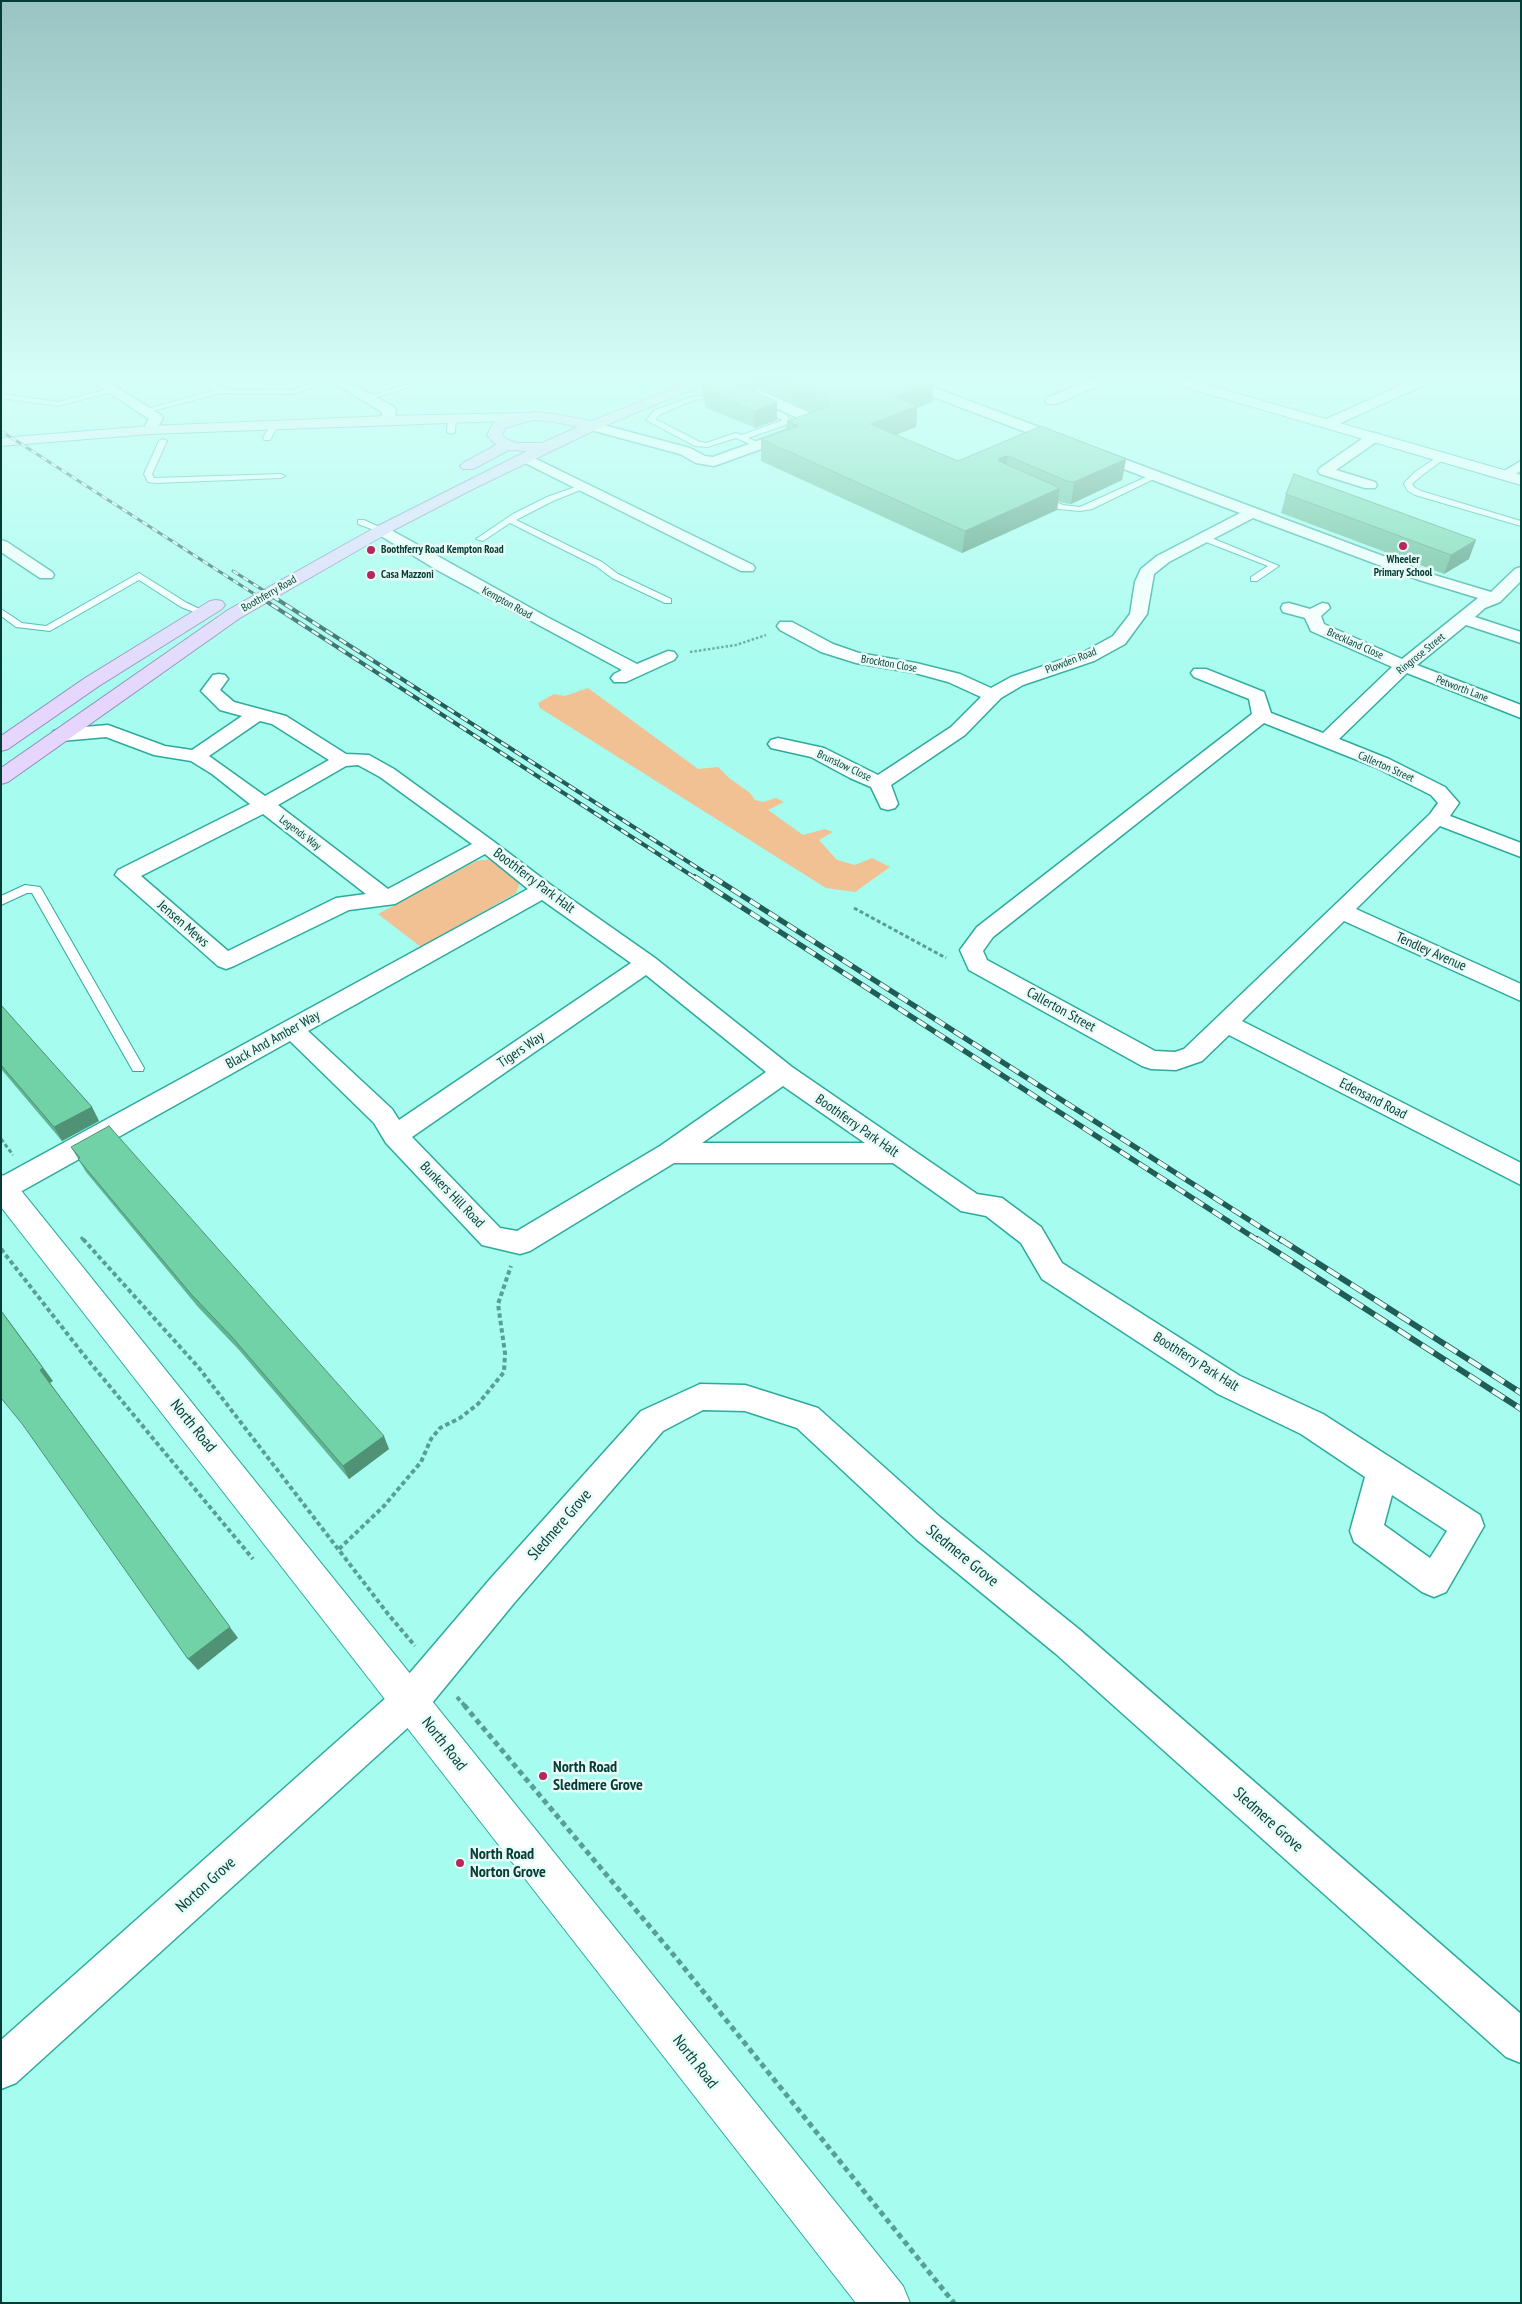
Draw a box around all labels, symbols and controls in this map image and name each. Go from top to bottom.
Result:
marker: Wheeler Primary School [1397,540,1409,552]
place label: Boothferry Road Kempton Road [381,543,504,557]
marker: Boothferry Road Kempton Road [365,544,377,556]
place label: Wheeler Primary School [1374,553,1432,579]
place label: Casa Mazzoni [381,568,434,582]
marker: Casa Mazzoni [365,569,377,581]
street label: Boothferry Road [239,573,299,615]
street label: Kempton Road [480,584,534,622]
street label: Breckland Close [1325,626,1385,662]
street label: Ringrose Street [1394,631,1448,677]
street label: Plowden Road [1043,645,1099,677]
street label: Brockton Close [860,653,918,675]
street label: Petworth Lane [1434,673,1490,705]
street label: Brunslow Close [815,748,873,784]
street label: Callerton Street [1356,749,1416,785]
street label: Legends Way [276,813,324,853]
street label: Boothferry Park Halt [490,845,578,917]
street label: Jensen Mews [154,897,212,951]
street label: Tendley Avenue [1393,929,1469,975]
street label: Callerton Street [1024,984,1098,1036]
street label: Black And Amber Way [223,1007,323,1073]
street label: Tigers Way [495,1028,547,1072]
street label: Edensand Road [1336,1075,1410,1123]
street label: Boothferry Park Halt [812,1091,902,1161]
street label: Bunkers Hill Road [416,1158,488,1232]
street label: Boothferry Park Halt [1150,1329,1242,1395]
street label: North Road [166,1396,220,1456]
street label: Sledmere Grove [524,1486,596,1564]
street label: Sledmere Grove [922,1521,1002,1591]
street label: North Road [417,1713,471,1775]
place label: North Road Sledmere Grove [553,1757,643,1795]
marker: North Road Sledmere Grove [537,1770,549,1782]
street label: Sledmere Grove [1229,1784,1307,1856]
place label: North Road Norton Grove [470,1844,546,1882]
street label: Norton Grove [172,1853,240,1917]
marker: North Road Norton Grove [454,1857,466,1869]
street label: North Road [668,2031,722,2093]

